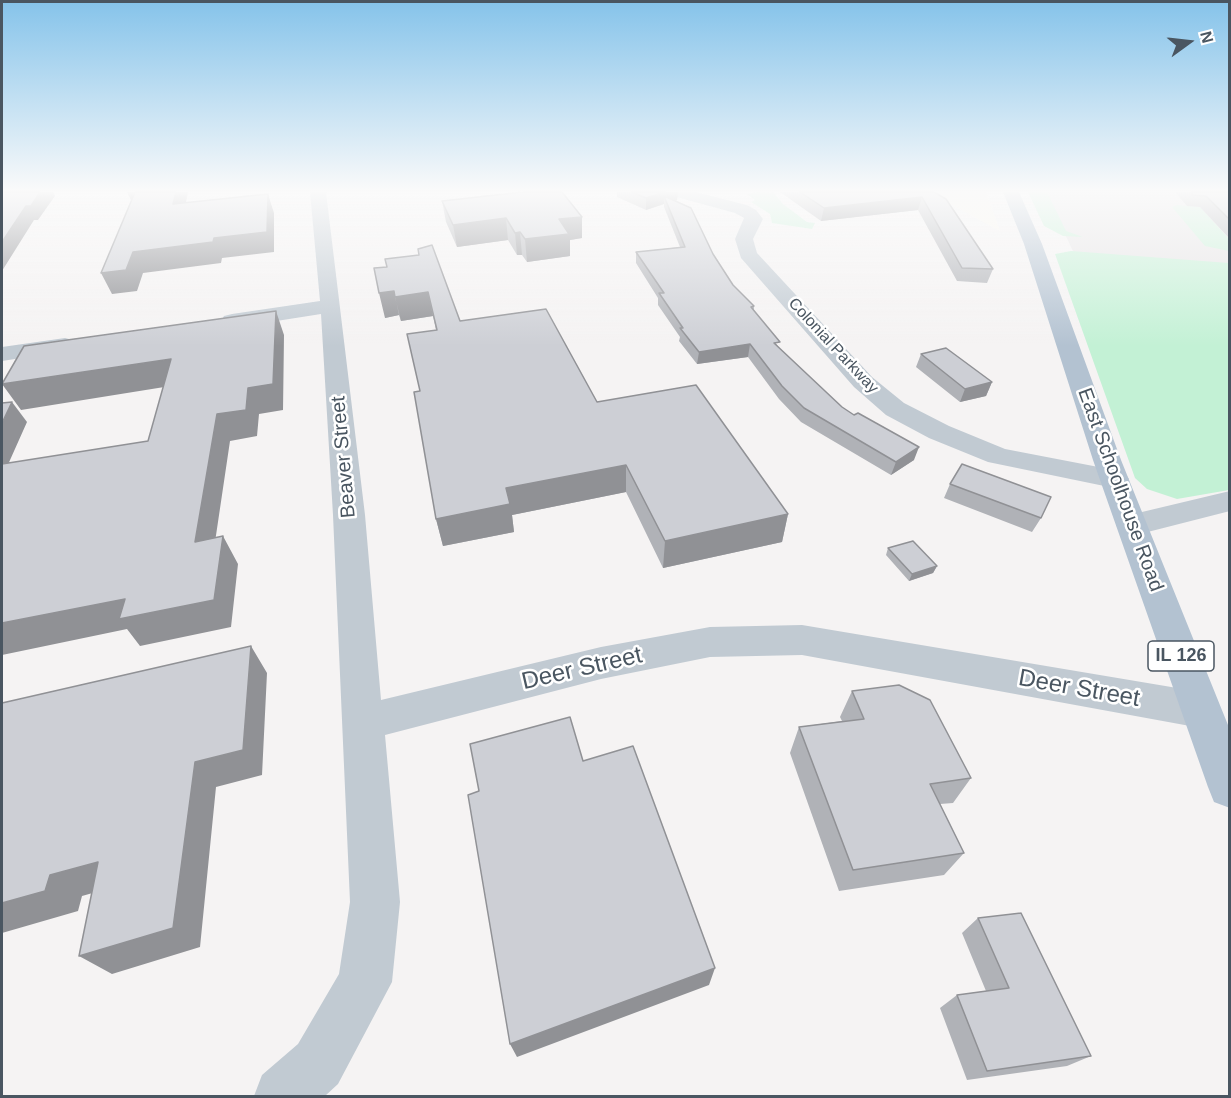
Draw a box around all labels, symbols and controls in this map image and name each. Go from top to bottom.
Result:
north arrow [1159,12,1219,72]
text: N [1197,29,1217,45]
street label: Colonial Parkway [784,294,882,398]
street label: East Schoolhouse Road [1072,385,1168,595]
street label: Beaver Street [327,395,361,519]
street label: Deer Street [519,641,645,697]
road number: IL 126 [1148,641,1214,671]
street label: Deer Street [1016,664,1142,714]

